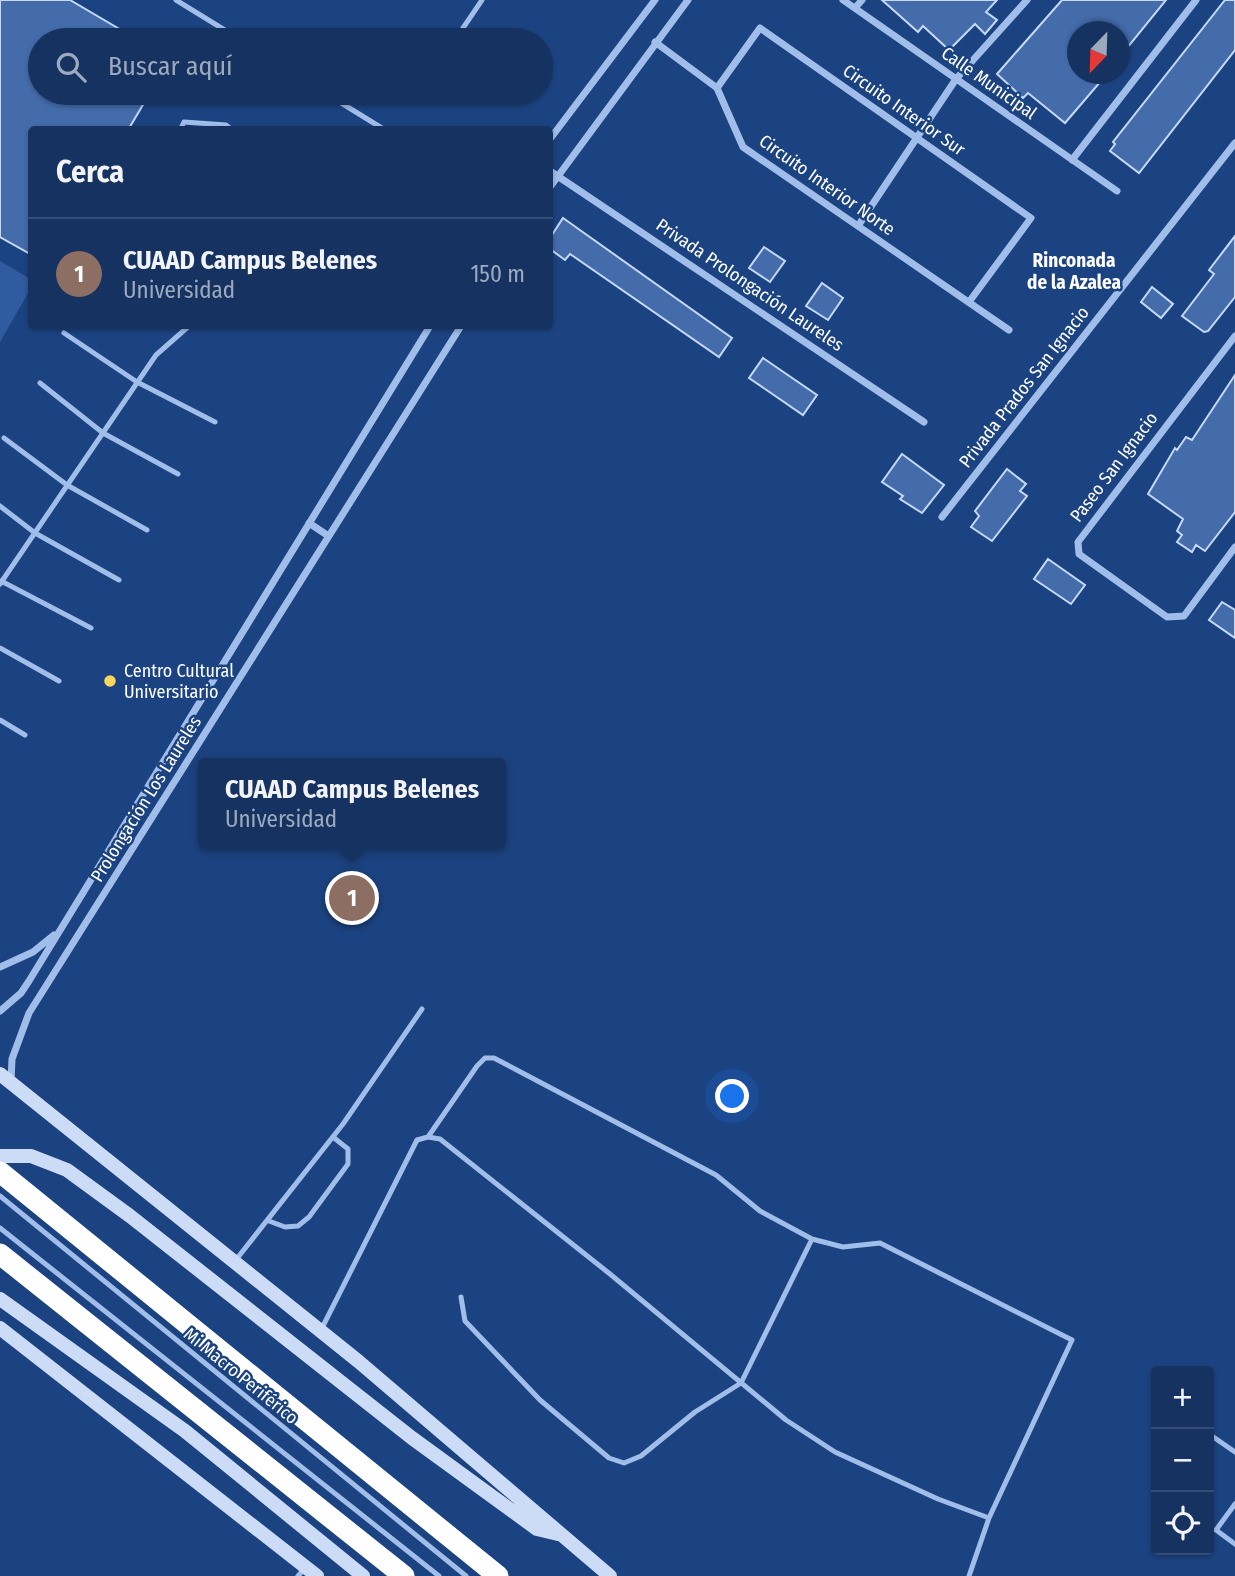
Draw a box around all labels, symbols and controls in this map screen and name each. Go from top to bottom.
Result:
north arrow [1067,21,1130,84]
search box [28,28,553,105]
street label: Calle Municipal [937,42,1041,124]
icon: search [52,48,90,86]
text: Buscar aquí [108,51,233,82]
street label: Circuito Interior Sur [839,60,970,161]
street label: Circuito Interior Norte [755,130,899,240]
text: Cerca [56,154,124,190]
street label: Privada Prolongación Laureles [652,214,848,356]
text: CUAAD Campus Belenes [123,245,377,276]
district label: Rinconada de la Azalea [1027,249,1121,294]
text: 1 [74,260,84,288]
text: 150 m [470,260,525,288]
text: Universidad [123,276,235,304]
street label: Privada Prados San Ignacio [954,302,1094,472]
street label: Paseo San Ignacio [1065,408,1163,526]
place label: Centro Cultural Universitario [124,660,234,703]
marker: Centro Cultural Universitario [102,673,118,689]
street label: Prolongación Los Laureles [86,712,206,886]
popup [198,758,506,849]
text: CUAAD Campus Belenes [225,774,479,805]
text: Universidad [225,805,337,833]
pin: 1 [329,872,375,924]
your location [715,1079,749,1113]
street label: Mi Macro Periférico [179,1323,303,1429]
map controls [1151,1366,1214,1555]
button: + [1151,1366,1214,1429]
button: − [1151,1429,1214,1492]
button: locate [1151,1492,1214,1555]

